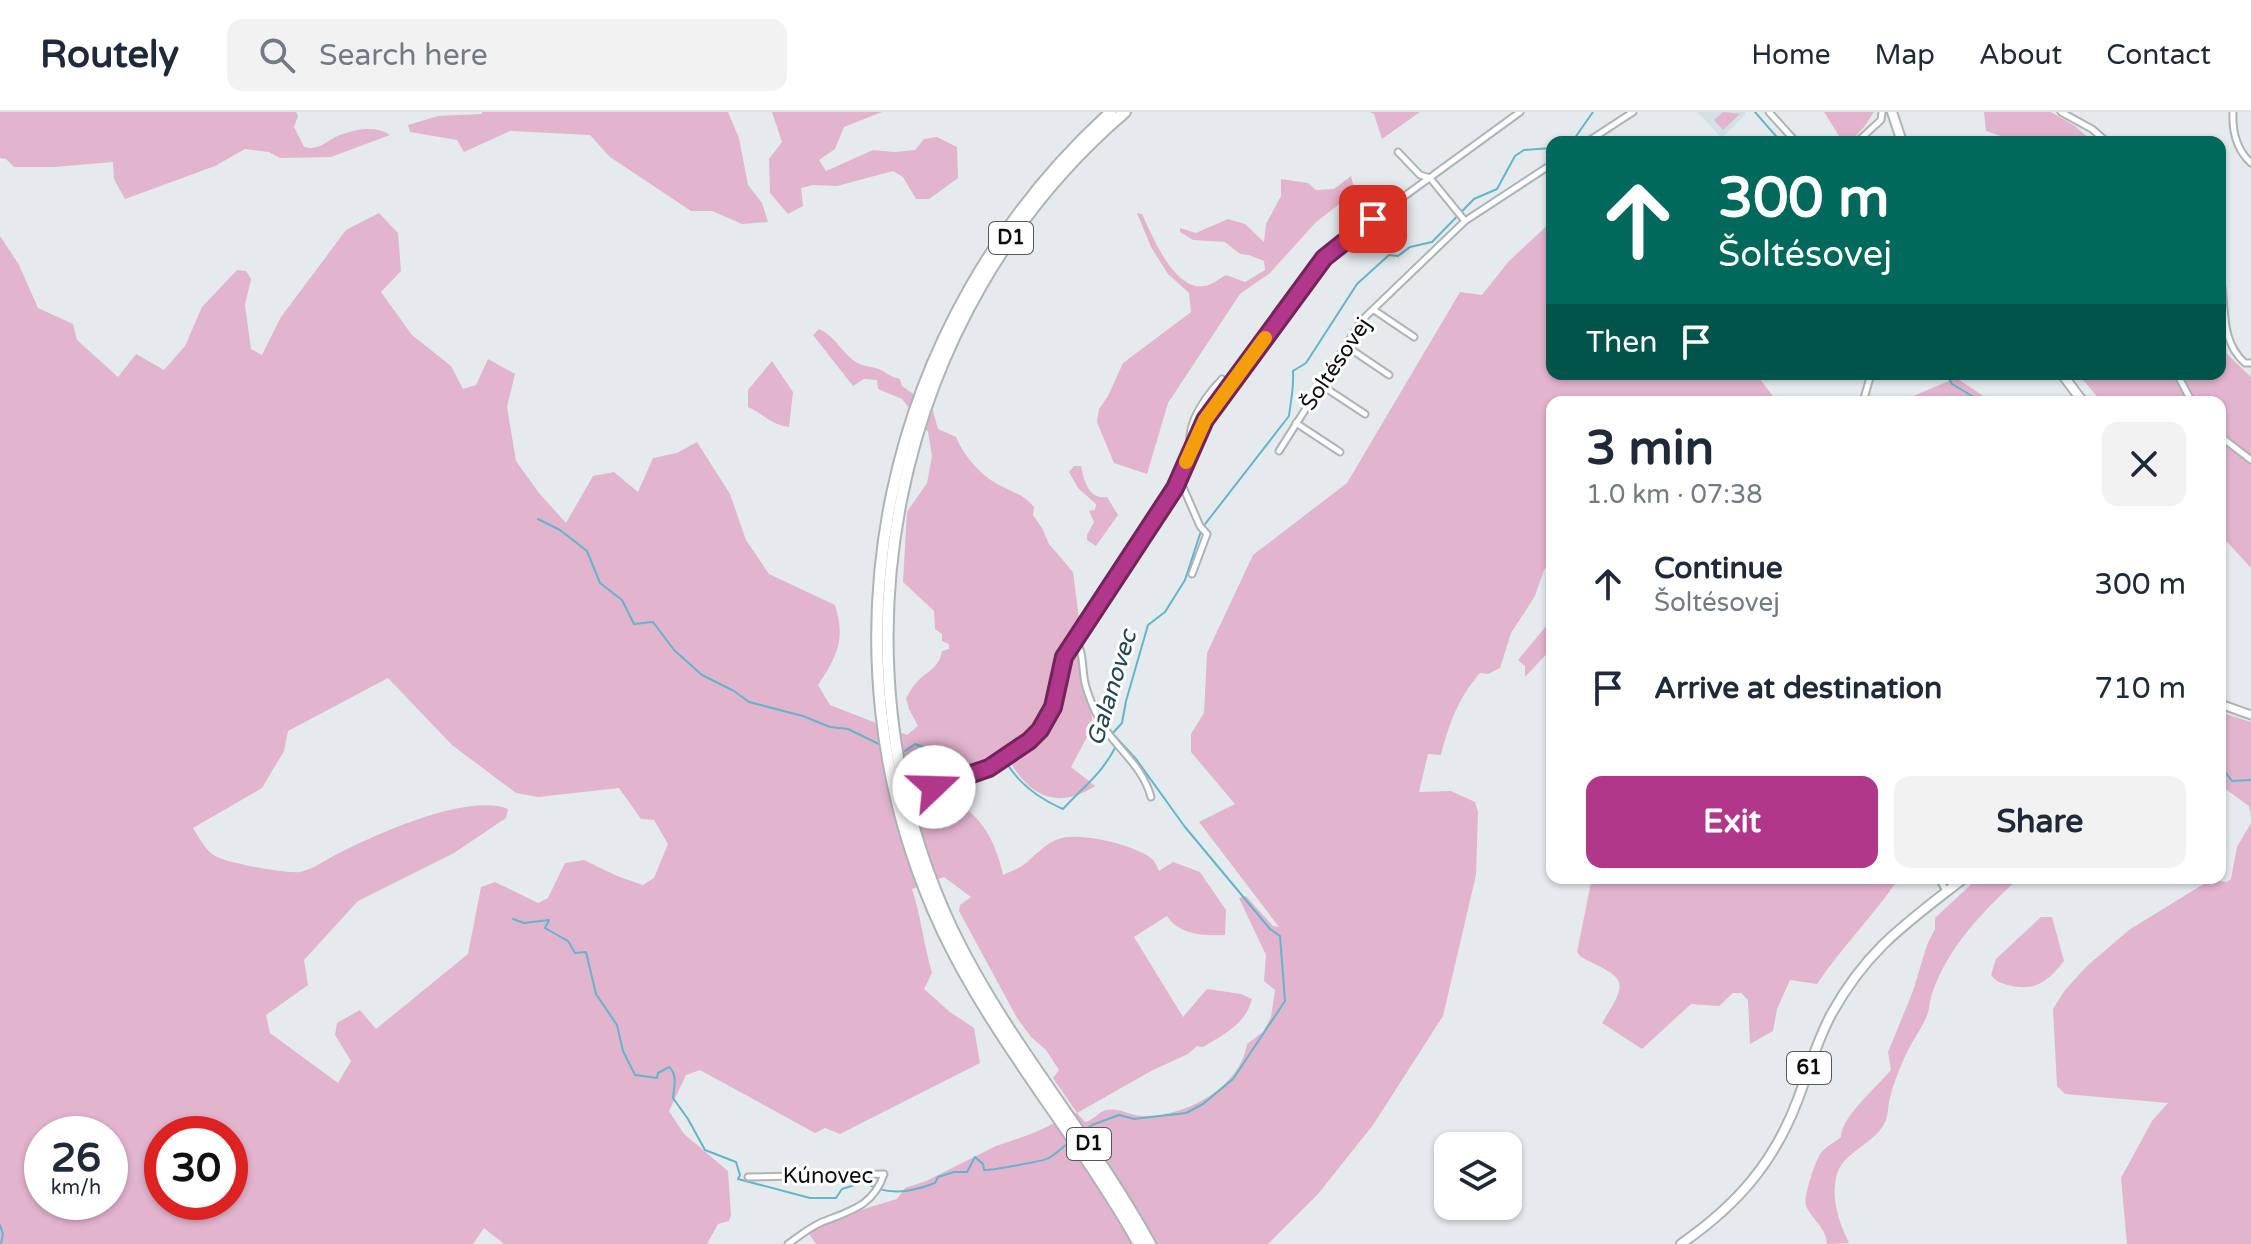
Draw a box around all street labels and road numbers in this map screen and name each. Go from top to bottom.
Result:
road number: D1 [989,222,1033,254]
street label: Šoltésovej [1295,312,1377,415]
road number: 61 [1787,1052,1831,1084]
road number: D1 [1067,1128,1111,1160]
street label: Kúnovec [783,1163,873,1189]

